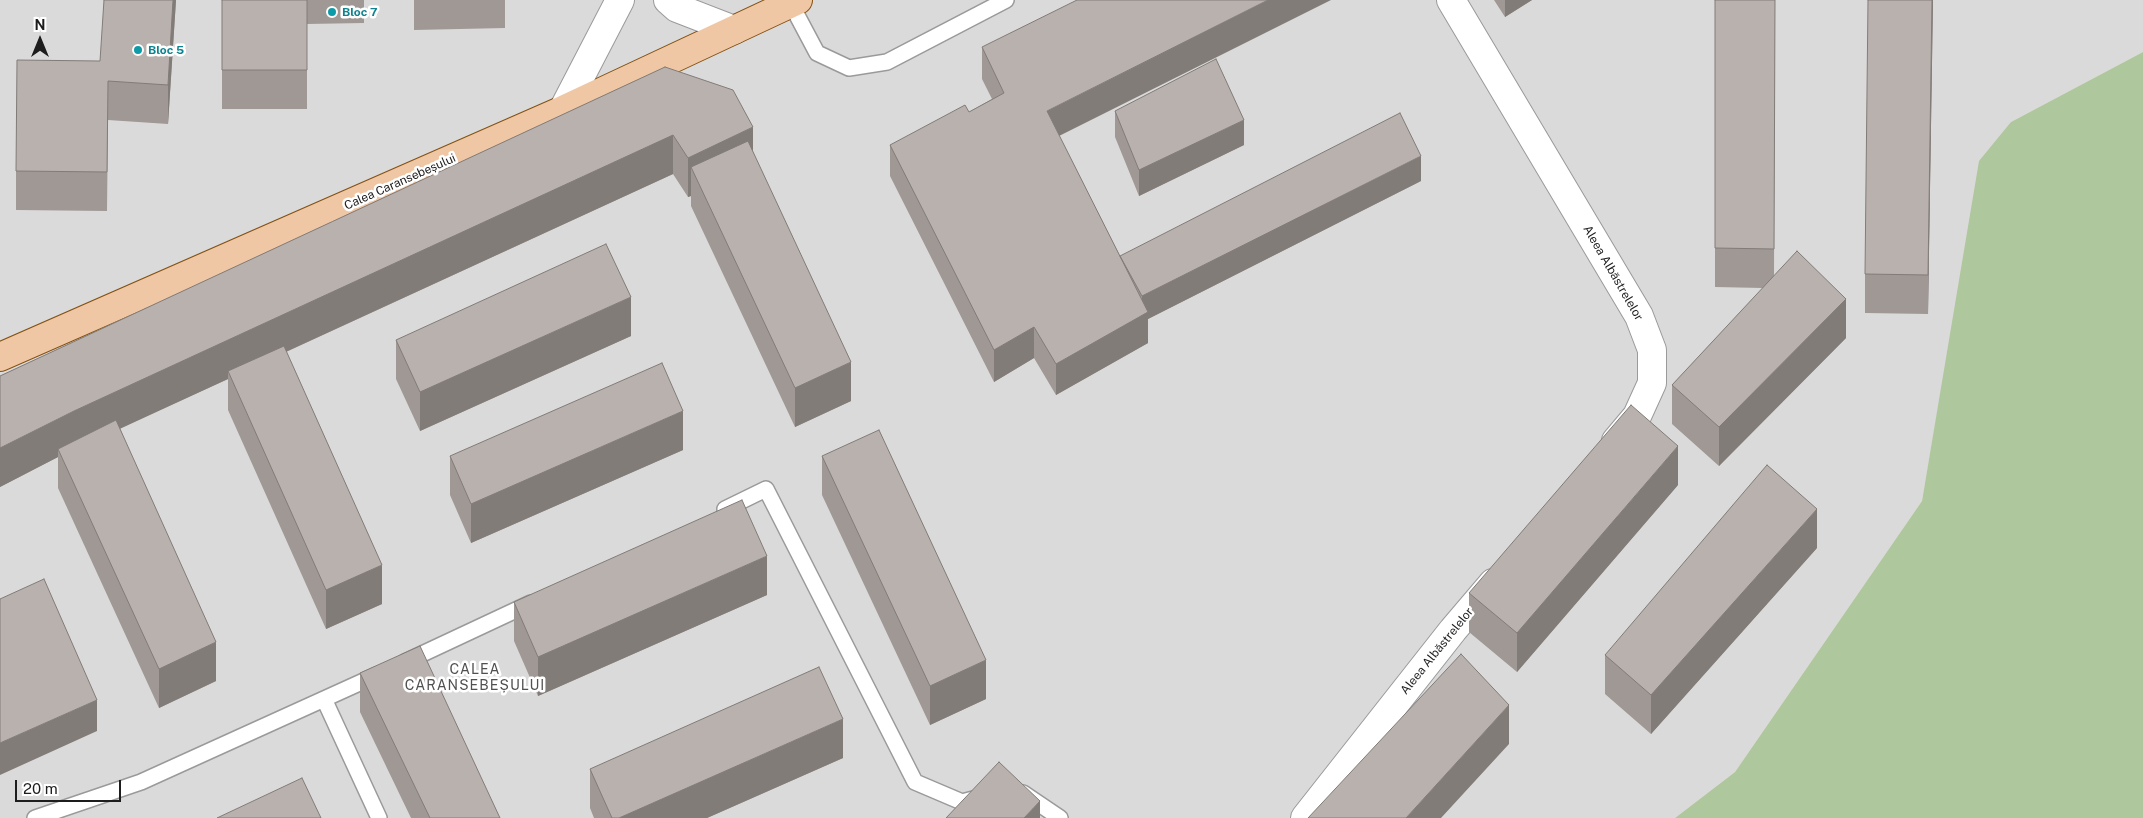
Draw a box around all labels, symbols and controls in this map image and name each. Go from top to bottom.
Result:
place label: Bloc 7 [342,5,377,19]
marker: Bloc 7 [326,6,338,18]
north arrow [15,15,65,65]
text: N [35,17,45,33]
place label: Bloc 5 [148,43,184,57]
marker: Bloc 5 [132,44,144,56]
street label: Calea Caransebeșului [342,151,458,213]
street label: Aleea Albăstrelelor [1580,223,1646,323]
street label: Aleea Albăstrelelor [1398,605,1476,697]
district label: CALEA CARANSEBEȘULUI [403,662,547,694]
scale bar [18,770,124,802]
text: 20 m [23,780,58,797]

